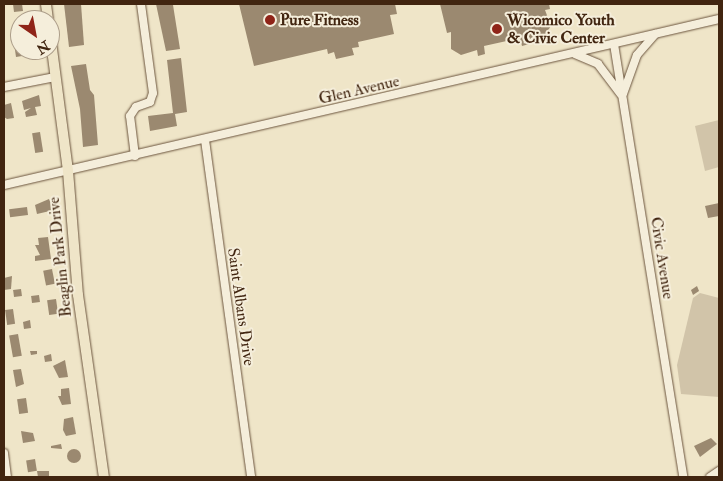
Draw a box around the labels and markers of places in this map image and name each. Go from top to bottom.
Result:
place label: Pure Fitness [280,10,359,30]
place label: Wicomico Youth & Civic Center [507,10,615,48]
marker: Pure Fitness [264,14,276,26]
marker: Wicomico Youth & Civic Center [491,23,503,35]

